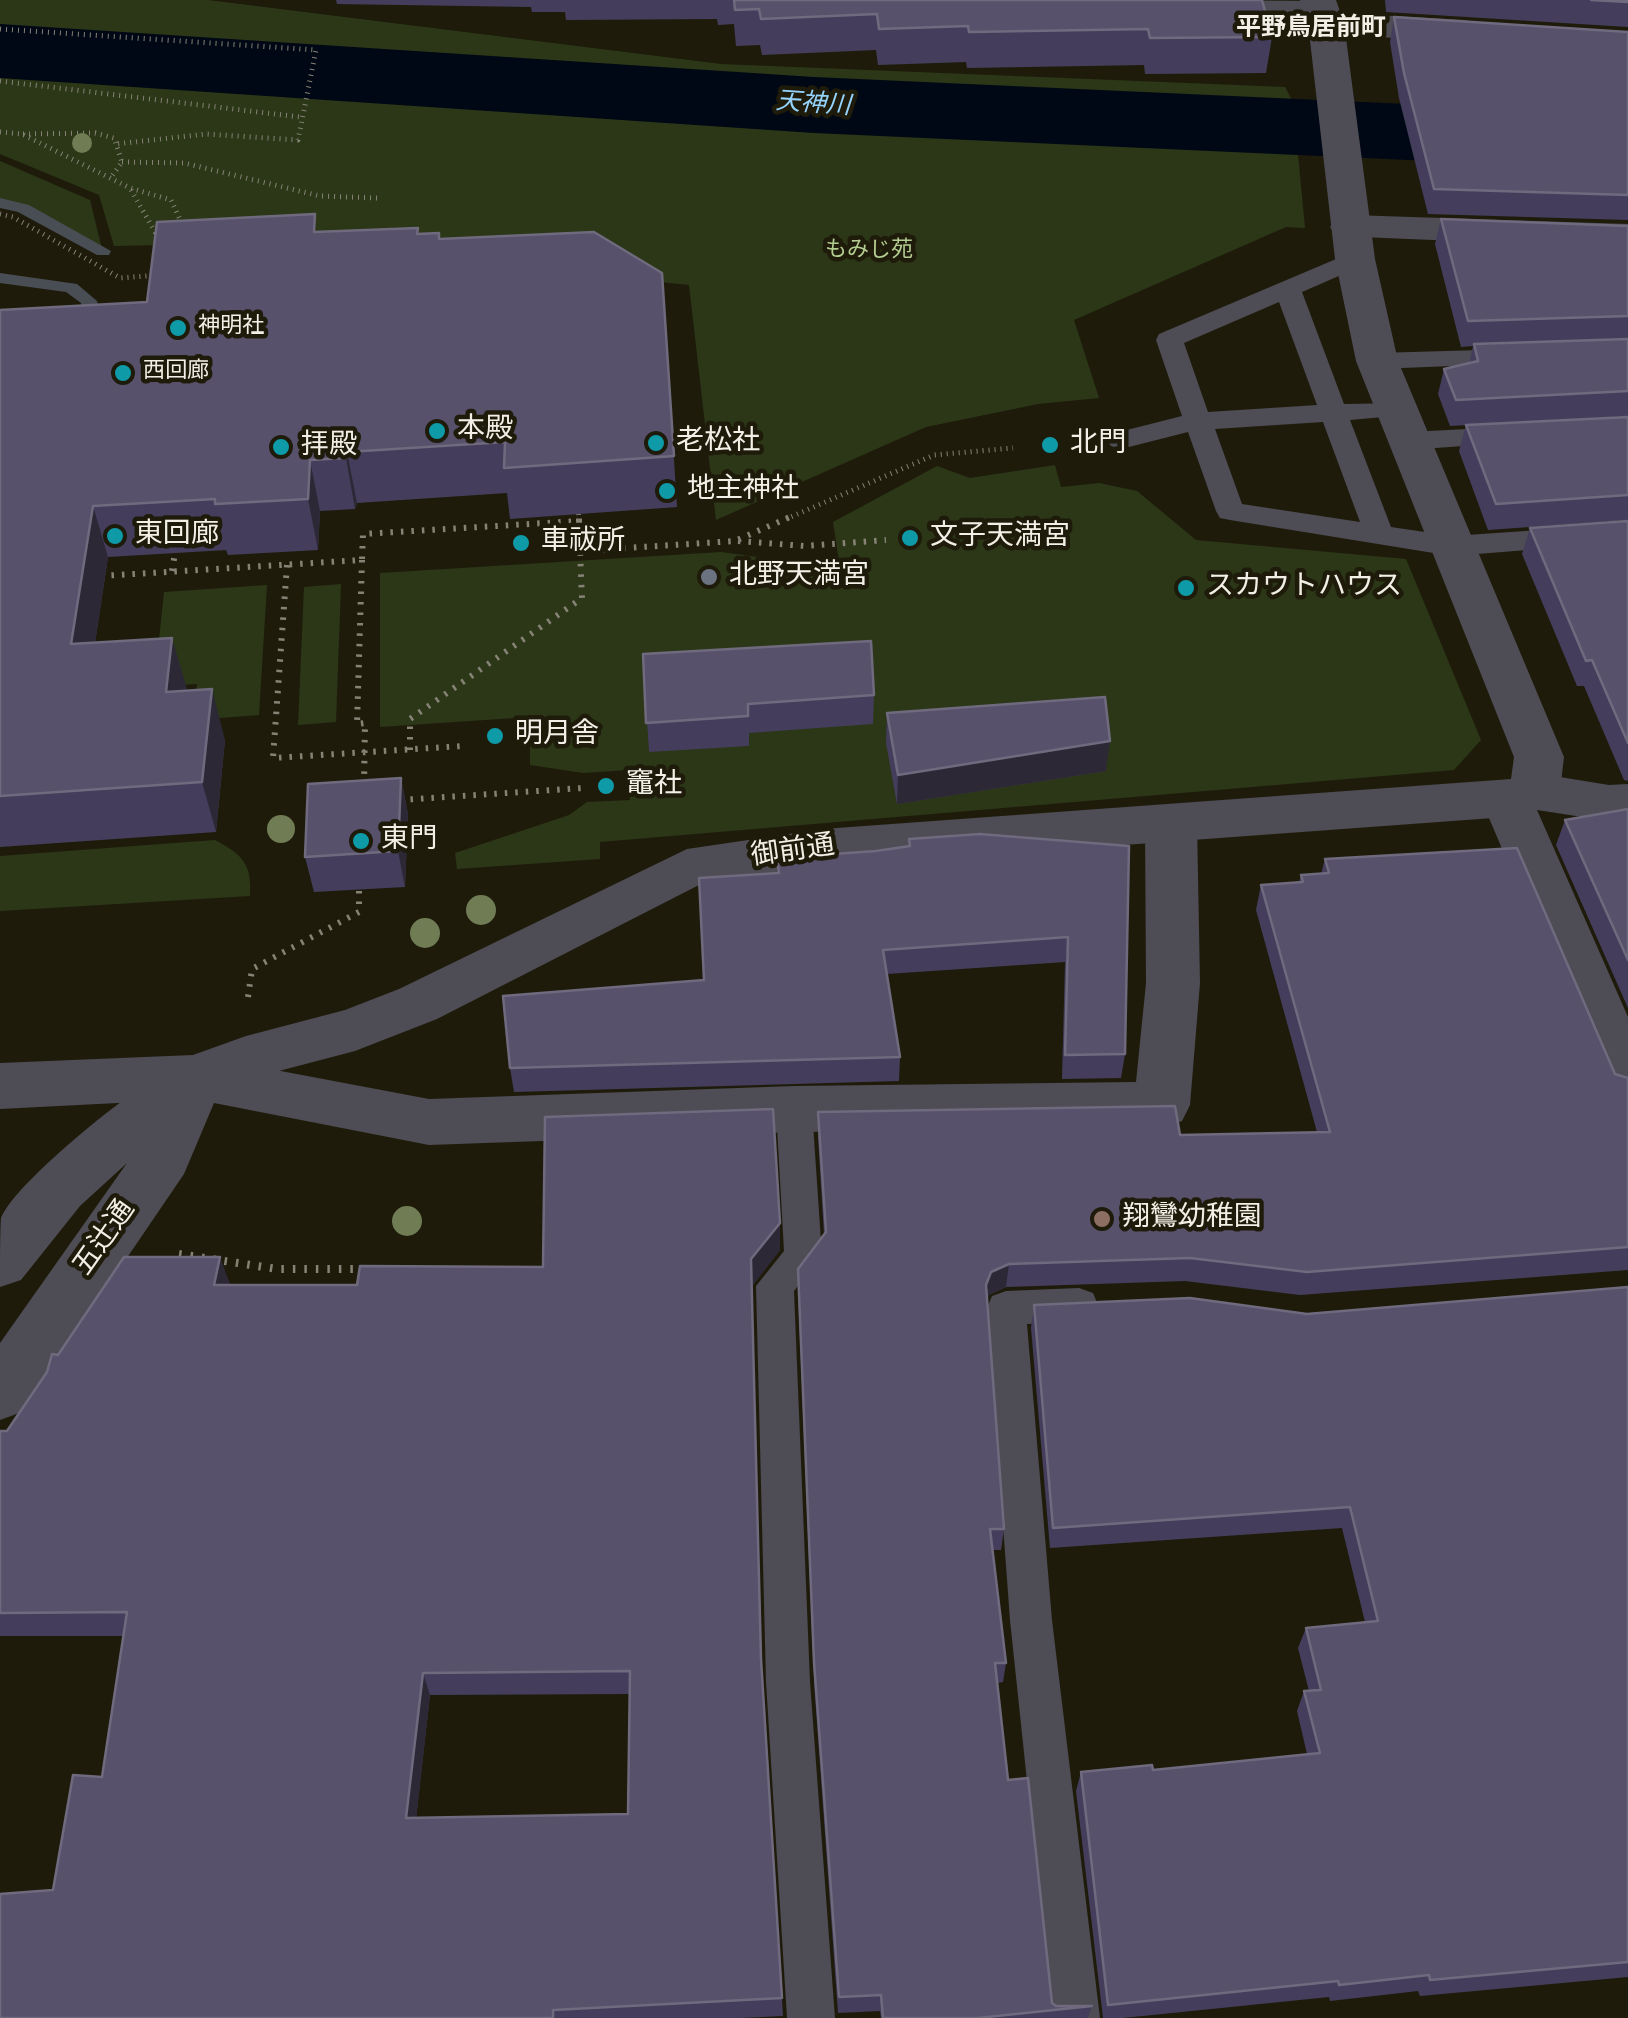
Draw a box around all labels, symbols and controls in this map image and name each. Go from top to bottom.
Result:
district label: 平野鳥居前町 [1236,15,1386,45]
water label: 天神川 [775,88,851,124]
park label: もみじ苑 [825,239,913,265]
place label: 神明社 [198,315,264,341]
marker: 神明社 [167,317,189,339]
place label: 西回廊 [143,360,209,386]
marker: 西回廊 [112,362,134,384]
place label: 本殿 [457,414,513,448]
marker: 本殿 [426,420,448,442]
place label: 老松社 [676,426,760,460]
place label: 北門 [1070,428,1126,462]
place label: 拝殿 [301,430,357,464]
marker: 老松社 [645,432,667,454]
marker: 北門 [1039,434,1061,456]
marker: 拝殿 [270,436,292,458]
place label: 地主神社 [687,474,799,508]
marker: 地主神社 [656,480,678,502]
place label: 東回廊 [135,519,219,553]
place label: 文子天満宮 [930,521,1070,555]
marker: 東回廊 [104,525,126,547]
place label: 車祓所 [541,526,625,560]
marker: 文子天満宮 [899,527,921,549]
marker: 車祓所 [510,532,532,554]
place label: 北野天満宮 [729,560,869,594]
marker: 北野天満宮 [698,566,720,588]
place label: スカウトハウス [1206,571,1402,605]
marker: スカウトハウス [1175,577,1197,599]
place label: 明月舎 [515,719,599,753]
marker: 明月舎 [484,725,506,747]
place label: 竈社 [626,769,682,803]
marker: 竈社 [595,775,617,797]
place label: 東門 [381,824,437,858]
marker: 東門 [350,830,372,852]
street label: 御前通 [749,831,837,875]
street label: 五辻通 [68,1195,144,1283]
place label: 翔鸞幼稚園 [1122,1202,1262,1236]
marker: 翔鸞幼稚園 [1091,1208,1113,1230]

